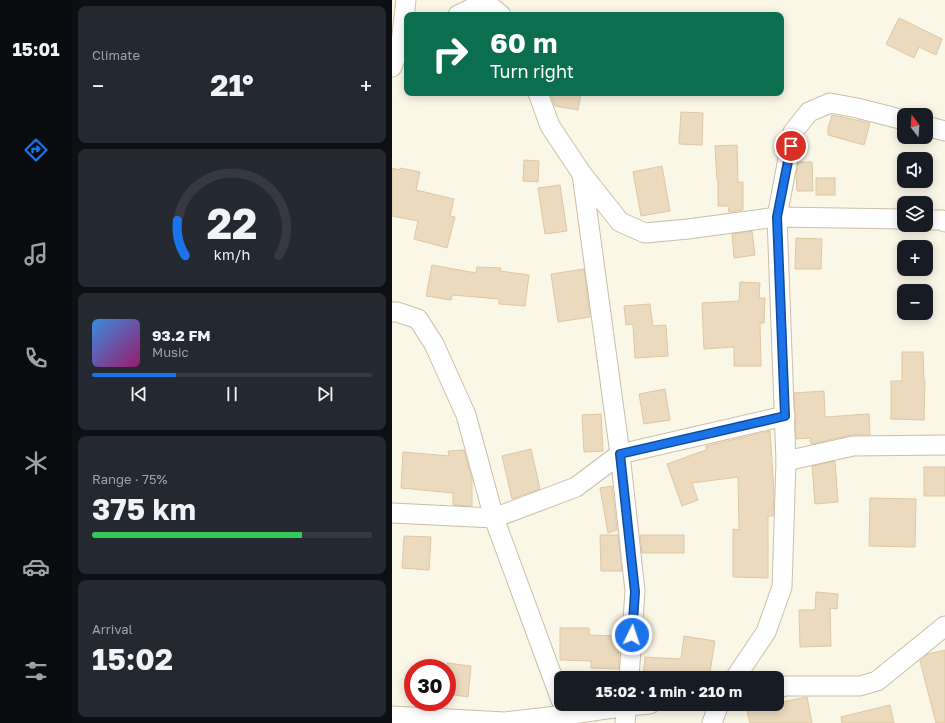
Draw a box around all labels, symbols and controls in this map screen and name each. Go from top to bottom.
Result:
text: 60 m [490,26,557,59]
icon: right [424,28,476,80]
text: 15:01 [13,38,59,60]
text: Climate [92,47,140,63]
text: Turn right [490,60,574,82]
text: 21° [210,67,254,103]
text: − [92,72,104,99]
text: + [360,72,372,99]
north arrow [897,108,933,144]
map controls [897,108,933,320]
pin [774,129,808,163]
icon: arrive [780,135,802,157]
icon: directions [22,136,50,164]
button: sound [897,152,933,188]
button: layers [897,196,933,232]
text: 22 [207,198,257,248]
icon: music [22,240,50,268]
button: + [897,240,933,276]
text: km/h [214,246,250,263]
button: − [897,284,933,320]
text: 93.2 FM [152,326,211,344]
icon: phone [22,344,50,372]
text: Music [152,344,189,360]
icon: previous [128,383,150,405]
icon: pause [221,383,243,405]
icon: next [314,383,336,405]
icon: climate [22,449,50,477]
text: Range · 75% [92,471,167,487]
text: 375 km [92,491,196,527]
icon: car [22,553,50,581]
position arrow [611,614,653,656]
text: Arrival [92,621,133,637]
text: 15:02 [92,641,173,677]
icon: filters [22,657,50,685]
speed limit sign: 30 [404,659,456,711]
text: 15:02 · 1 min · 210 m [596,682,742,700]

